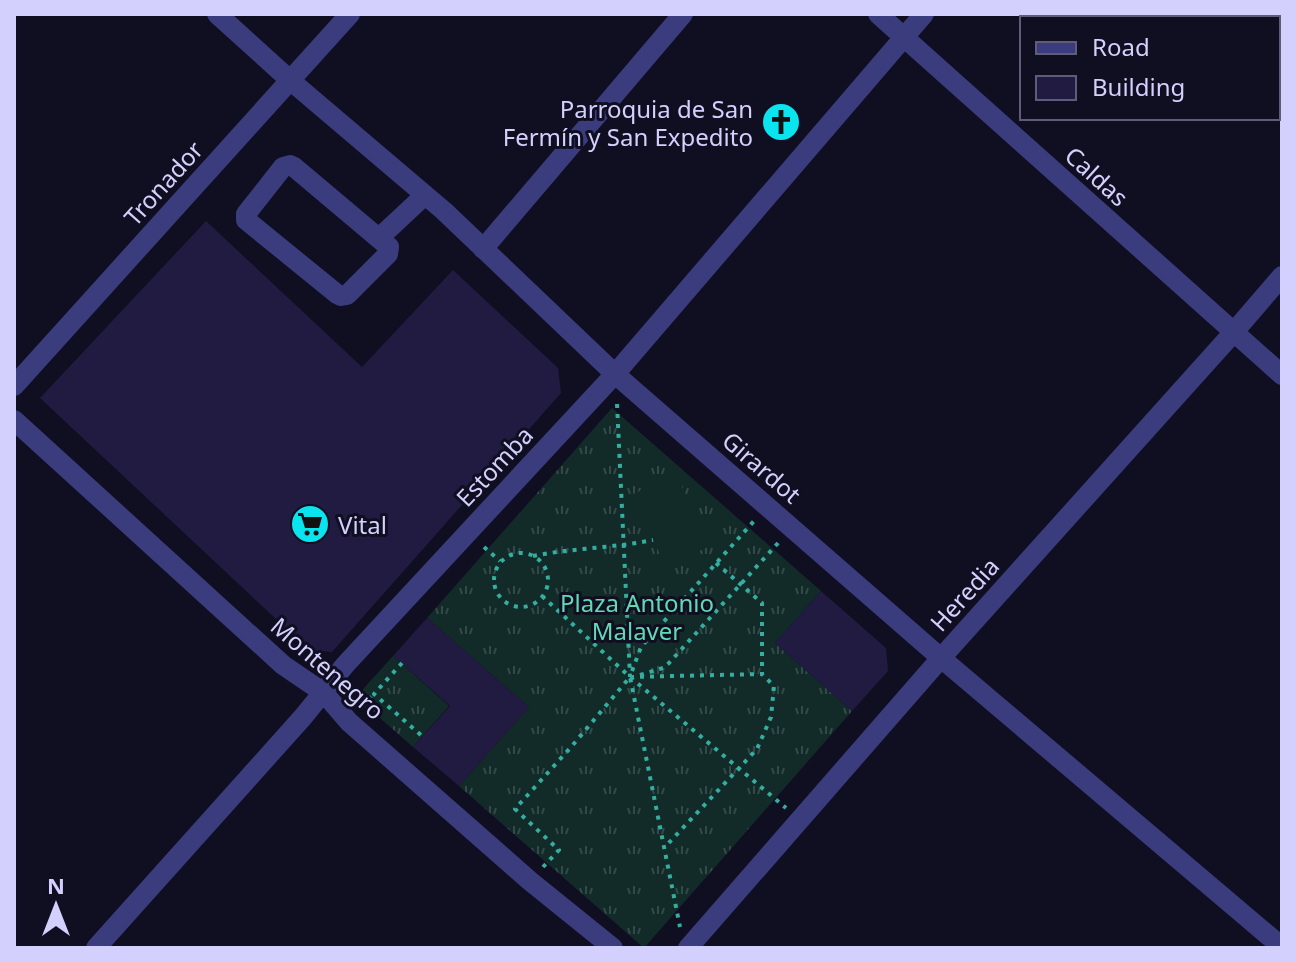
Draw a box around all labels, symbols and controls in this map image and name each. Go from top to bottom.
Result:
legend [1020,16,1280,120]
text: Road [1092,30,1150,63]
text: Building [1092,70,1185,103]
place label: Parroquia de San Fermín y San Expedito [503,92,753,153]
church icon: Parroquia de San Fermín y San Expedito [760,101,802,143]
street label: Tronador [116,133,210,233]
street label: Caldas [1058,139,1136,213]
street label: Estomba [448,419,540,513]
street label: Girardot [716,424,809,510]
supermarket icon: Vital [289,503,331,545]
place label: Vital [338,508,387,541]
street label: Heredia [922,550,1006,638]
park label: Plaza Antonio Malaver [560,586,714,647]
street label: Montenegro [264,609,392,727]
north arrow [16,866,96,946]
text: N [47,870,65,900]

